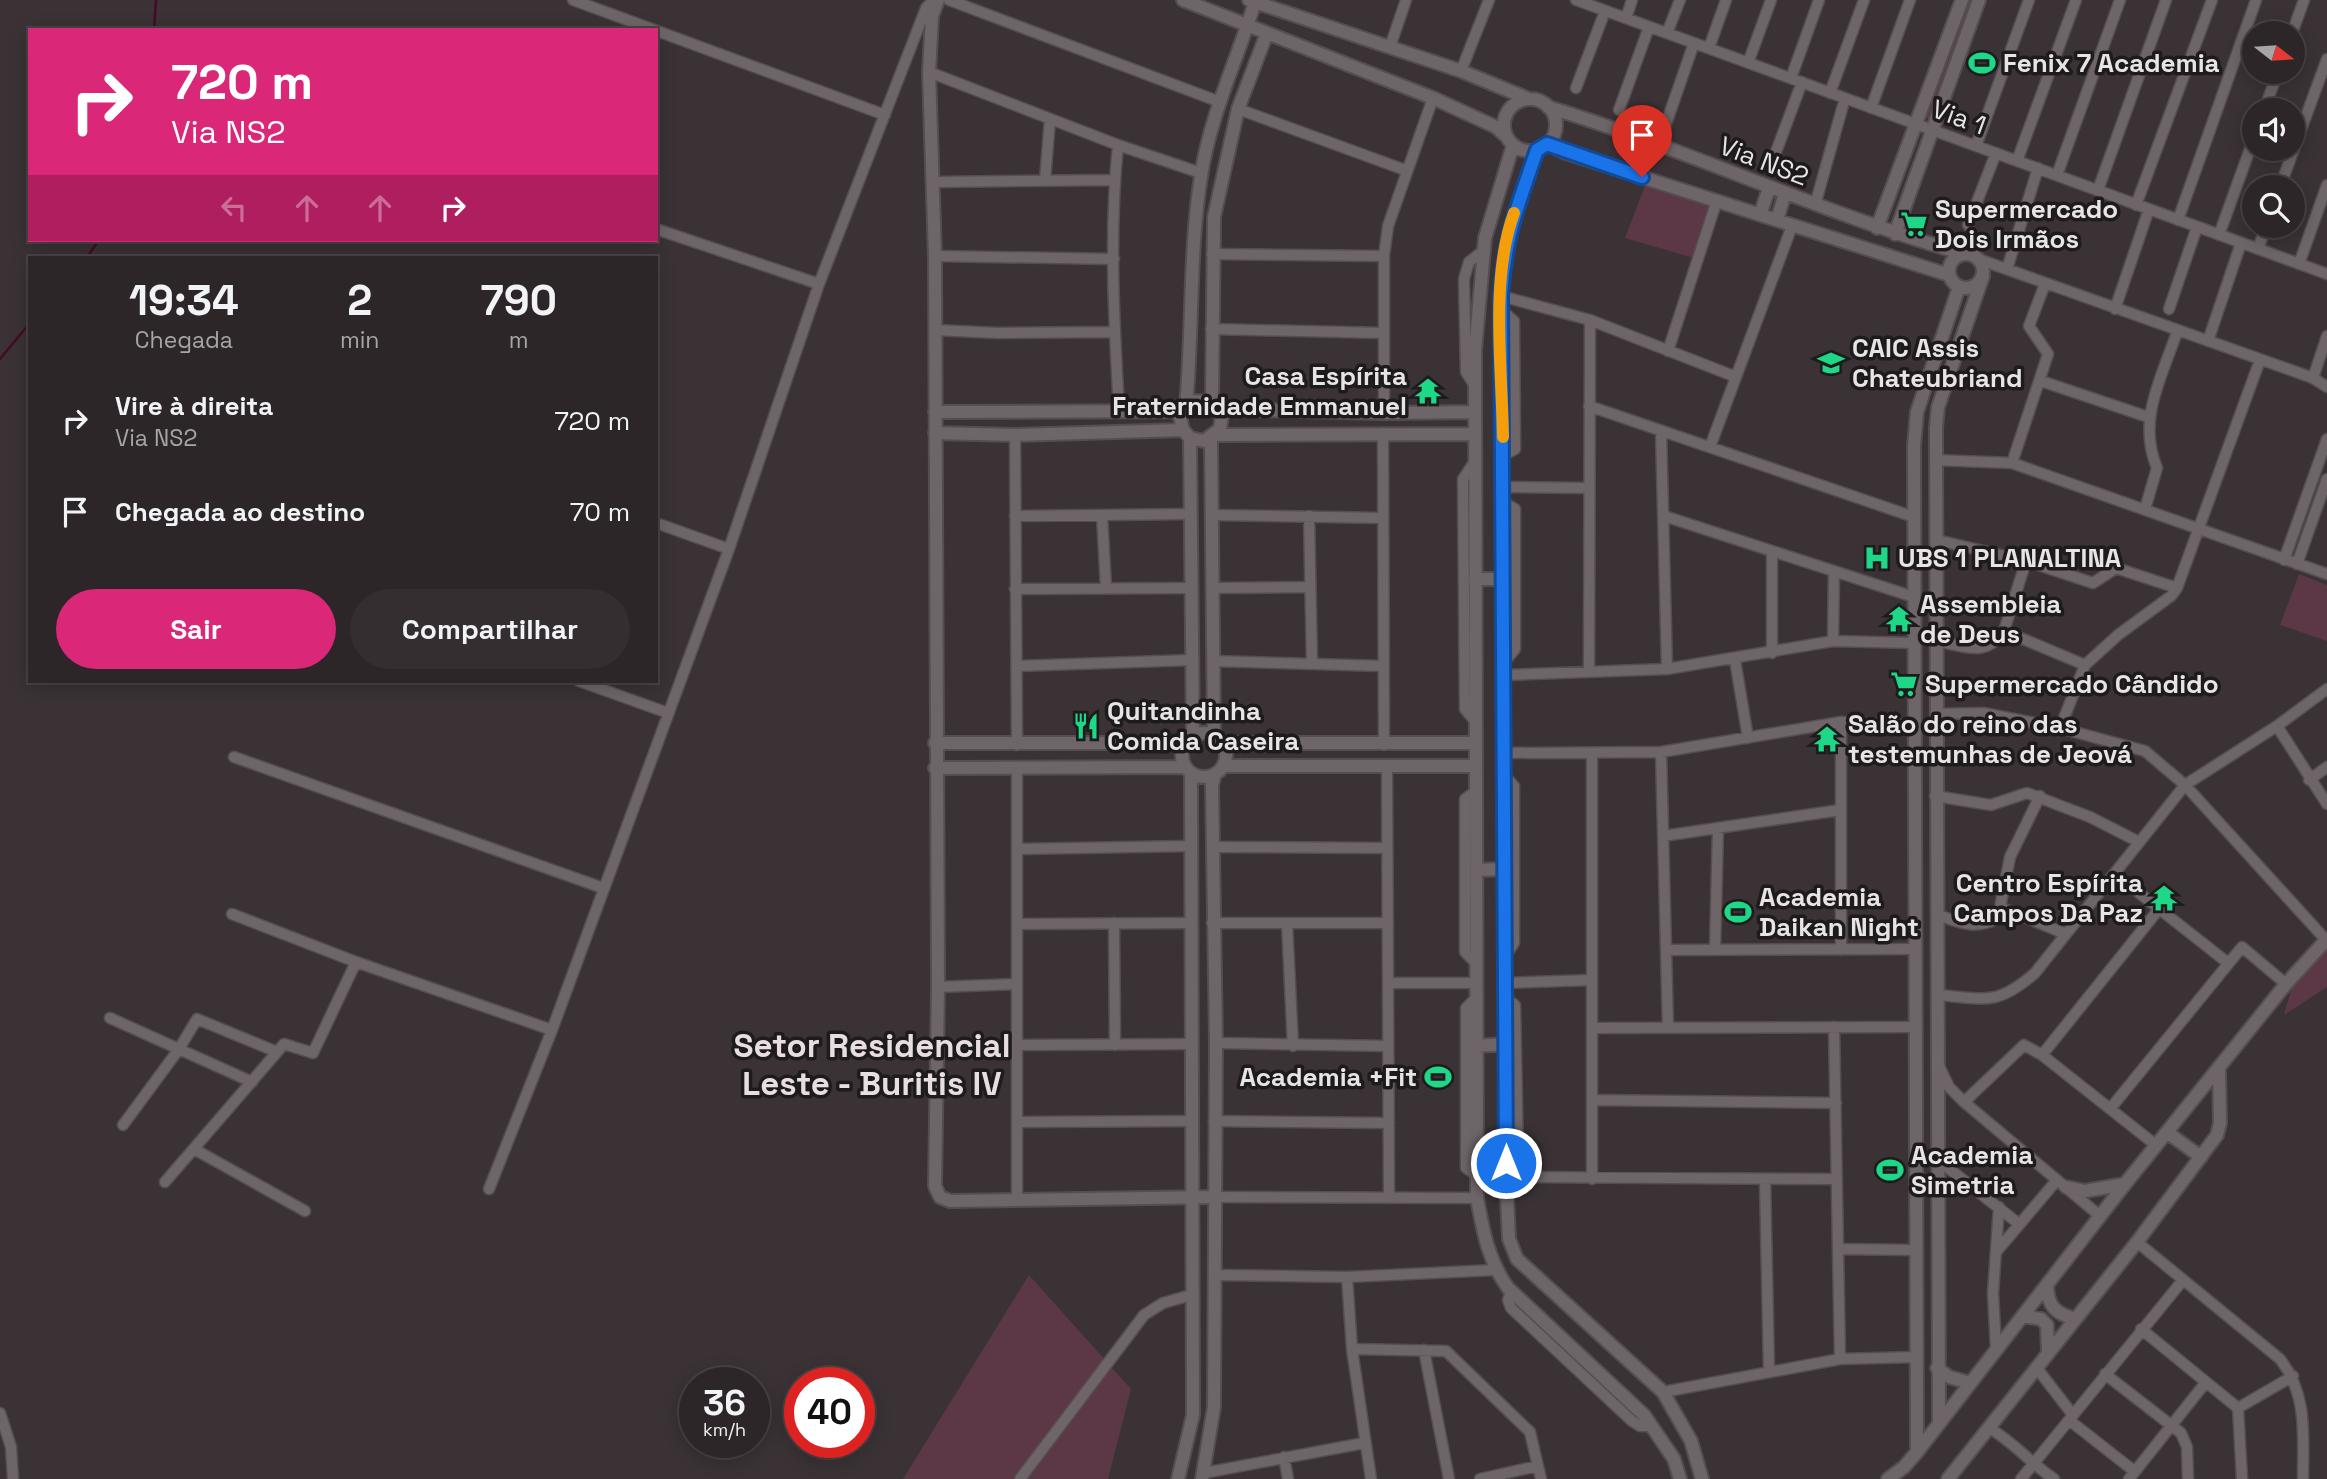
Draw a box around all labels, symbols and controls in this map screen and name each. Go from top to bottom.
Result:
north arrow [2242,21,2305,84]
map controls [2242,21,2305,238]
place label: Fenix 7 Academia [2003,46,2220,80]
sports icon: Fenix 7 Academia [1967,48,1997,78]
text: 720 m [171,51,313,113]
icon: right [56,56,147,147]
street label: Via 1 [1927,92,1991,142]
button: sound [2242,98,2305,161]
pin [1612,105,1672,177]
text: Via NS2 [171,112,285,152]
icon: arrive [1623,116,1661,154]
street label: Via NS2 [1715,128,1813,194]
button: search [2242,175,2305,238]
icon: left [215,189,253,227]
icon: ahead [288,189,326,227]
icon: ahead [361,189,399,227]
icon: right [434,189,472,227]
place label: Supermercado Dois Irmãos [1935,192,2118,256]
supermarket icon: Supermercado Dois Irmãos [1899,209,1929,239]
text: 19:34 [129,274,239,327]
text: 2 [347,274,372,327]
text: 790 [480,274,557,327]
text: Chegada [135,325,233,355]
text: min [340,325,379,355]
text: m [509,325,529,355]
place label: CAIC Assis Chateubriand [1852,331,2023,395]
school or university icon: CAIC Assis Chateubriand [1816,348,1846,378]
place label: Casa Espírita Fraternidade Emmanuel [1112,359,1407,423]
temple icon: Casa Espírita Fraternidade Emmanuel [1413,376,1443,406]
text: Vire à direita [115,389,273,423]
icon: right [56,402,94,440]
text: 720 m [554,404,630,438]
text: Via NS2 [115,423,197,453]
icon: arrive [56,493,94,531]
text: Chegada ao destino [115,495,365,529]
text: 70 m [570,495,630,529]
place label: UBS 1 PLANALTINA [1898,541,2122,575]
hospital icon: UBS 1 PLANALTINA [1862,543,1892,573]
place label: Assembleia de Deus [1920,587,2061,651]
button: Sair [56,589,336,669]
button: Compartilhar [350,589,630,669]
temple icon: Assembleia de Deus [1884,604,1914,634]
place label: Supermercado Cândido [1925,667,2219,701]
supermarket icon: Supermercado Cândido [1889,669,1919,699]
place label: Quitandinha Comida Caseira [1107,694,1299,758]
place label: Salão do reino das testemunhas de Jeová [1848,707,2132,771]
restaurant icon: Quitandinha Comida Caseira [1071,711,1101,741]
temple icon: Salão do reino das testemunhas de Jeová [1812,724,1842,754]
place label: Centro Espírita Campos Da Paz [1953,866,2143,930]
place label: Academia Daikan Night [1759,880,1919,944]
temple icon: Centro Espírita Campos Da Paz [2149,883,2179,913]
sports icon: Academia Daikan Night [1723,897,1753,927]
district label: Setor Residencial Leste - Buritis IV [734,1025,1010,1105]
place label: Academia +Fit [1239,1060,1417,1094]
sports icon: Academia +Fit [1423,1062,1453,1092]
position arrow [1469,1126,1543,1200]
place label: Academia Simetria [1911,1138,2033,1202]
sports icon: Academia Simetria [1875,1155,1905,1185]
speed limit sign: 40 [784,1367,875,1458]
text: 36 [703,1381,746,1425]
text: km/h [703,1418,746,1441]

